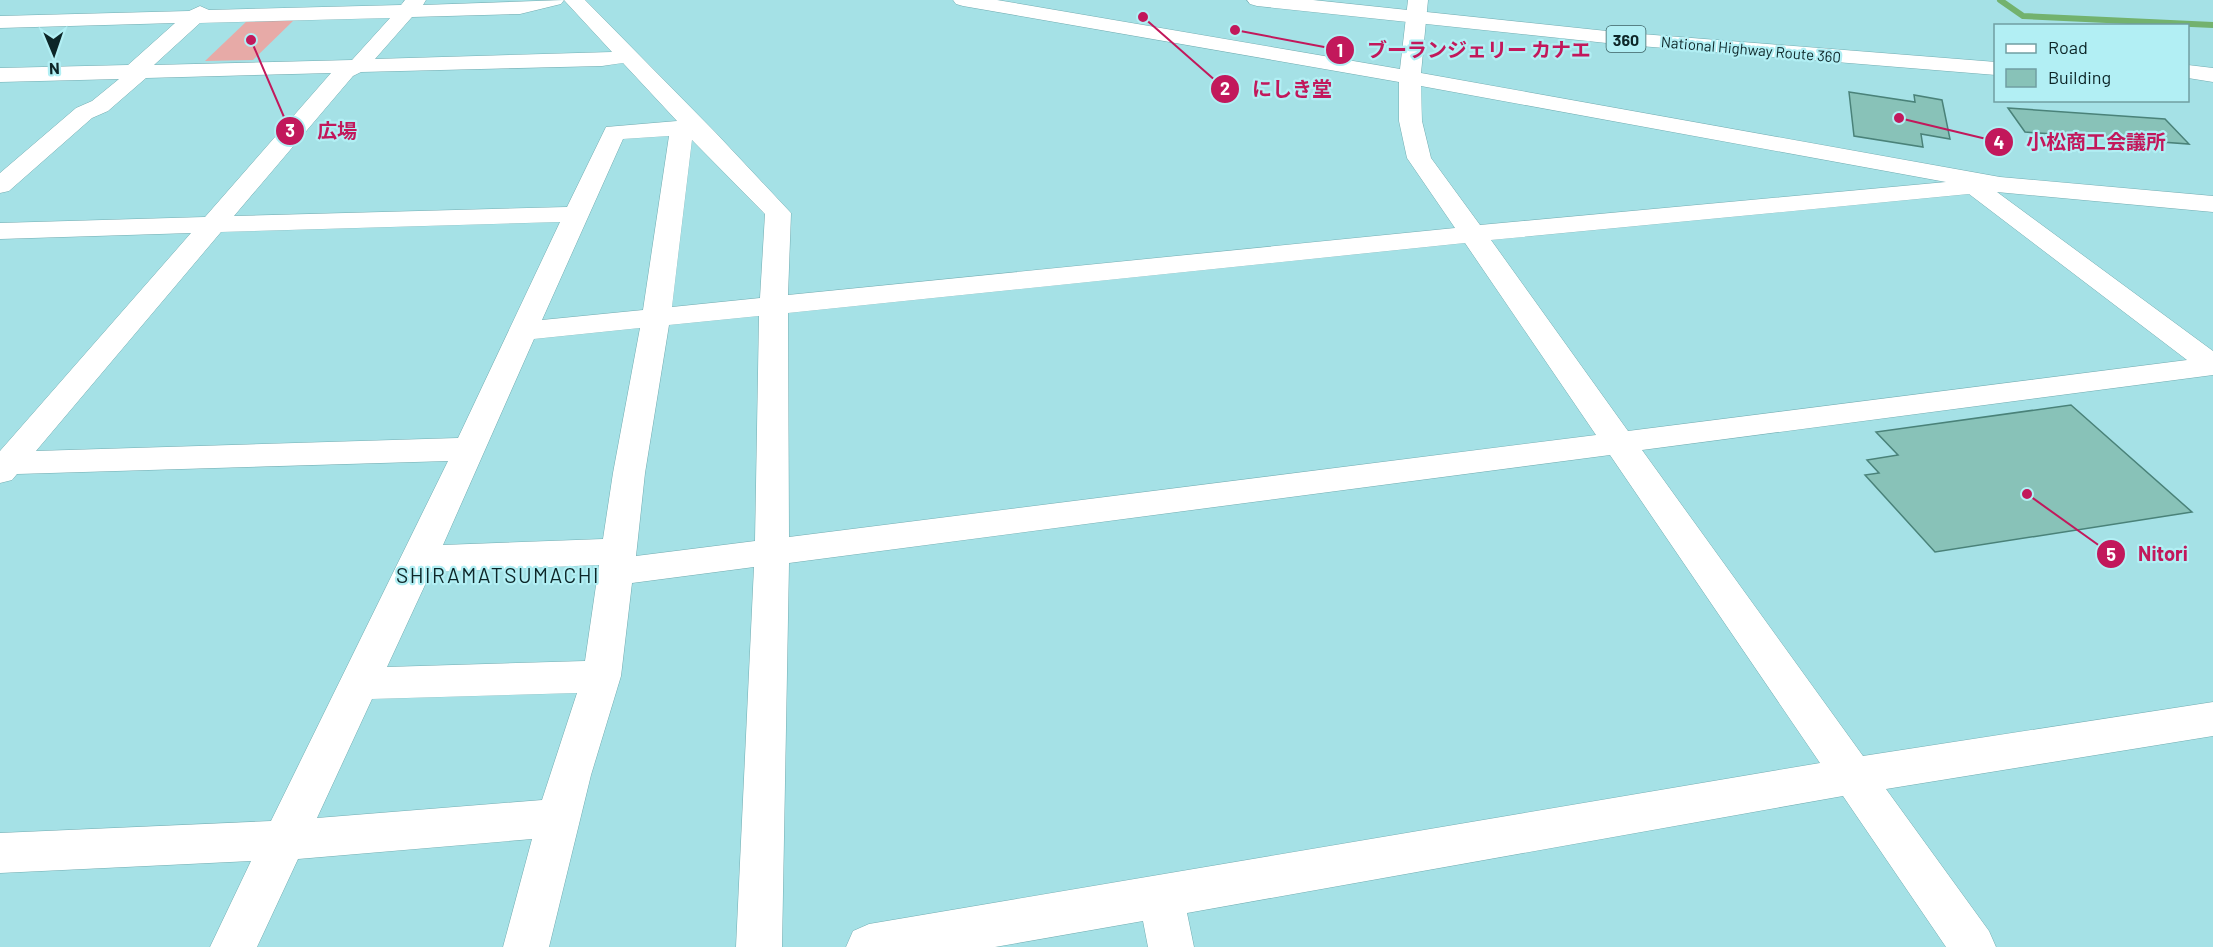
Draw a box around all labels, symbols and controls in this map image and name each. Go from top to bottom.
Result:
north arrow [24,24,84,84]
legend [1994,24,2189,102]
road number: 360 [1606,26,1646,52]
callout: ブーランジェリー カナエ [1325,31,1603,69]
street label: National Highway Route 360 [1660,32,1842,66]
text: Road [2048,36,2088,58]
text: ブーランジェリー カナエ [1367,37,1591,61]
text: 1 [1337,39,1343,61]
text: N [49,60,60,79]
text: Building [2048,66,2111,88]
callout: にしき堂 [1210,70,1344,108]
text: にしき堂 [1252,76,1332,100]
text: 2 [1220,77,1230,99]
callout: 広場 [275,112,369,150]
text: 広場 [317,118,357,142]
text: 3 [285,119,295,141]
callout: 小松商工会議所 [1984,123,2178,161]
text: 小松商工会議所 [2026,129,2166,153]
text: 4 [1994,131,2005,153]
callout: Nitori [2096,535,2200,573]
text: Nitori [2138,541,2188,565]
text: 5 [2106,543,2116,565]
district label: SHIRAMATSUMACHI [396,562,600,587]

